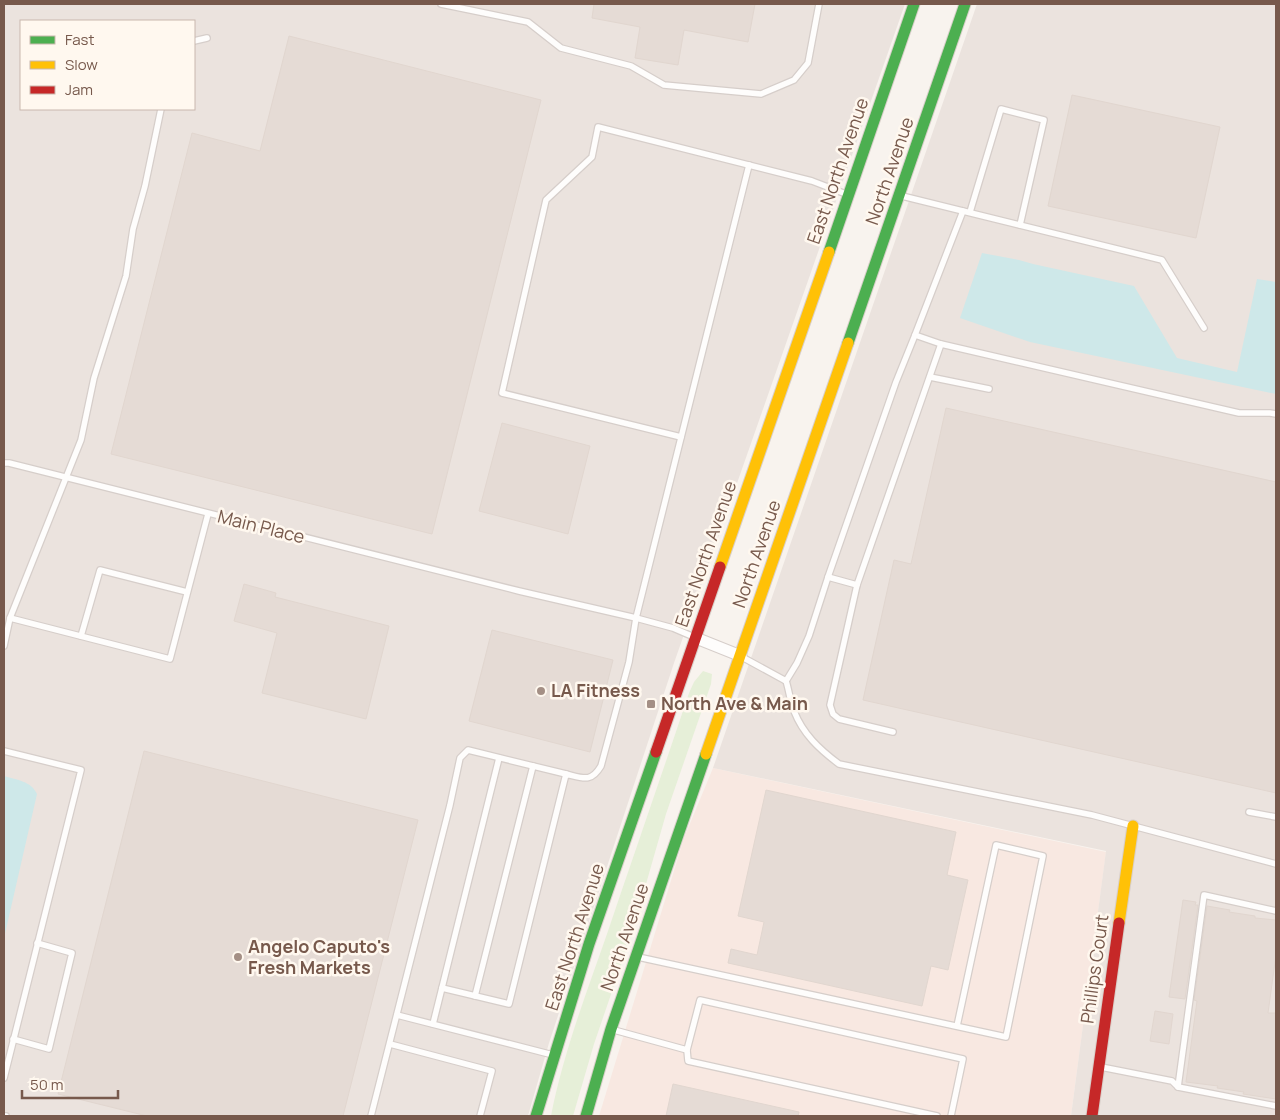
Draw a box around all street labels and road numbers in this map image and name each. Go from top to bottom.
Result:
street label: East North Avenue [801,94,873,247]
street label: North Avenue [859,114,919,228]
street label: East North Avenue [669,477,741,630]
street label: North Avenue [726,497,786,611]
street label: Main Place [215,504,307,548]
street label: East North Avenue [539,860,609,1013]
street label: North Avenue [594,880,654,994]
street label: Phillips Court [1074,913,1114,1025]

